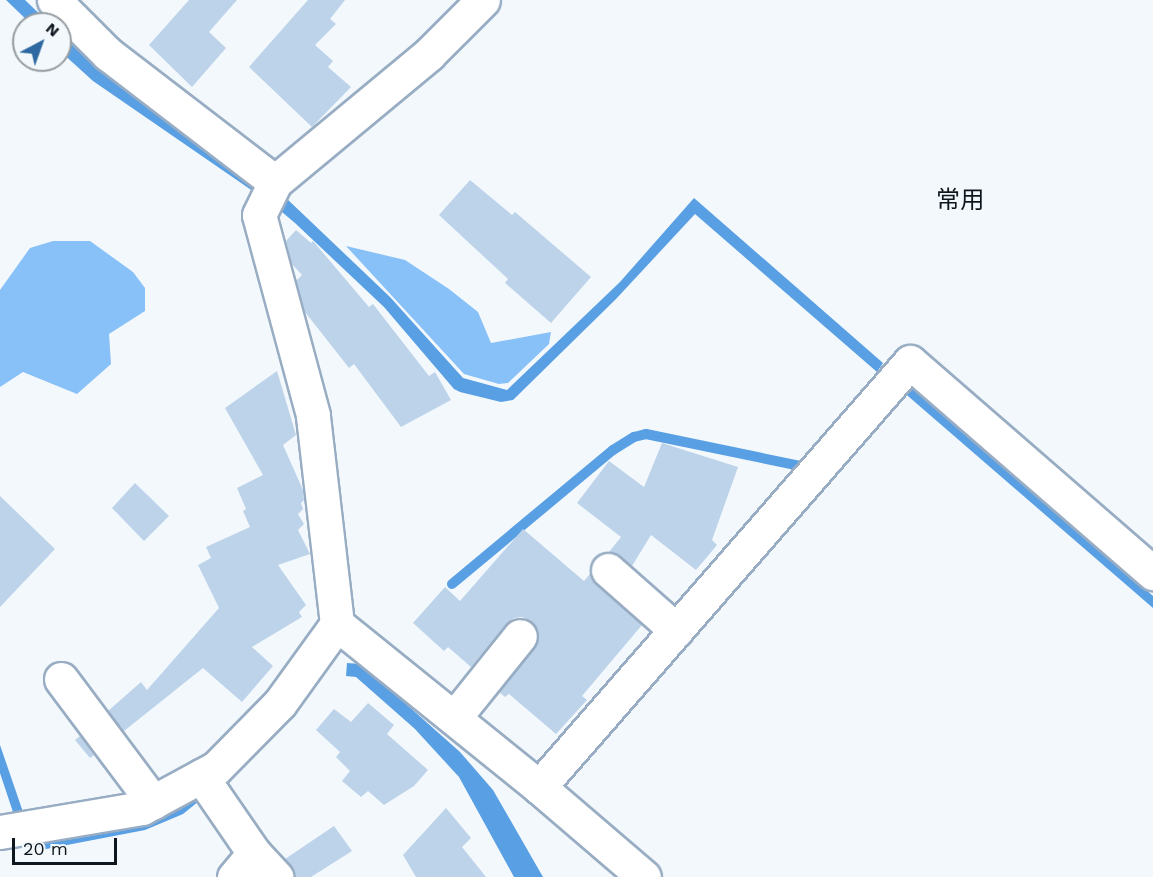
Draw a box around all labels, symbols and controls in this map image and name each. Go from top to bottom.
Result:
north arrow [12,12,72,72]
text: N [42,18,64,41]
district label: 常用 [936,187,984,215]
scale bar [15,826,120,864]
text: 20 m [23,838,68,859]

